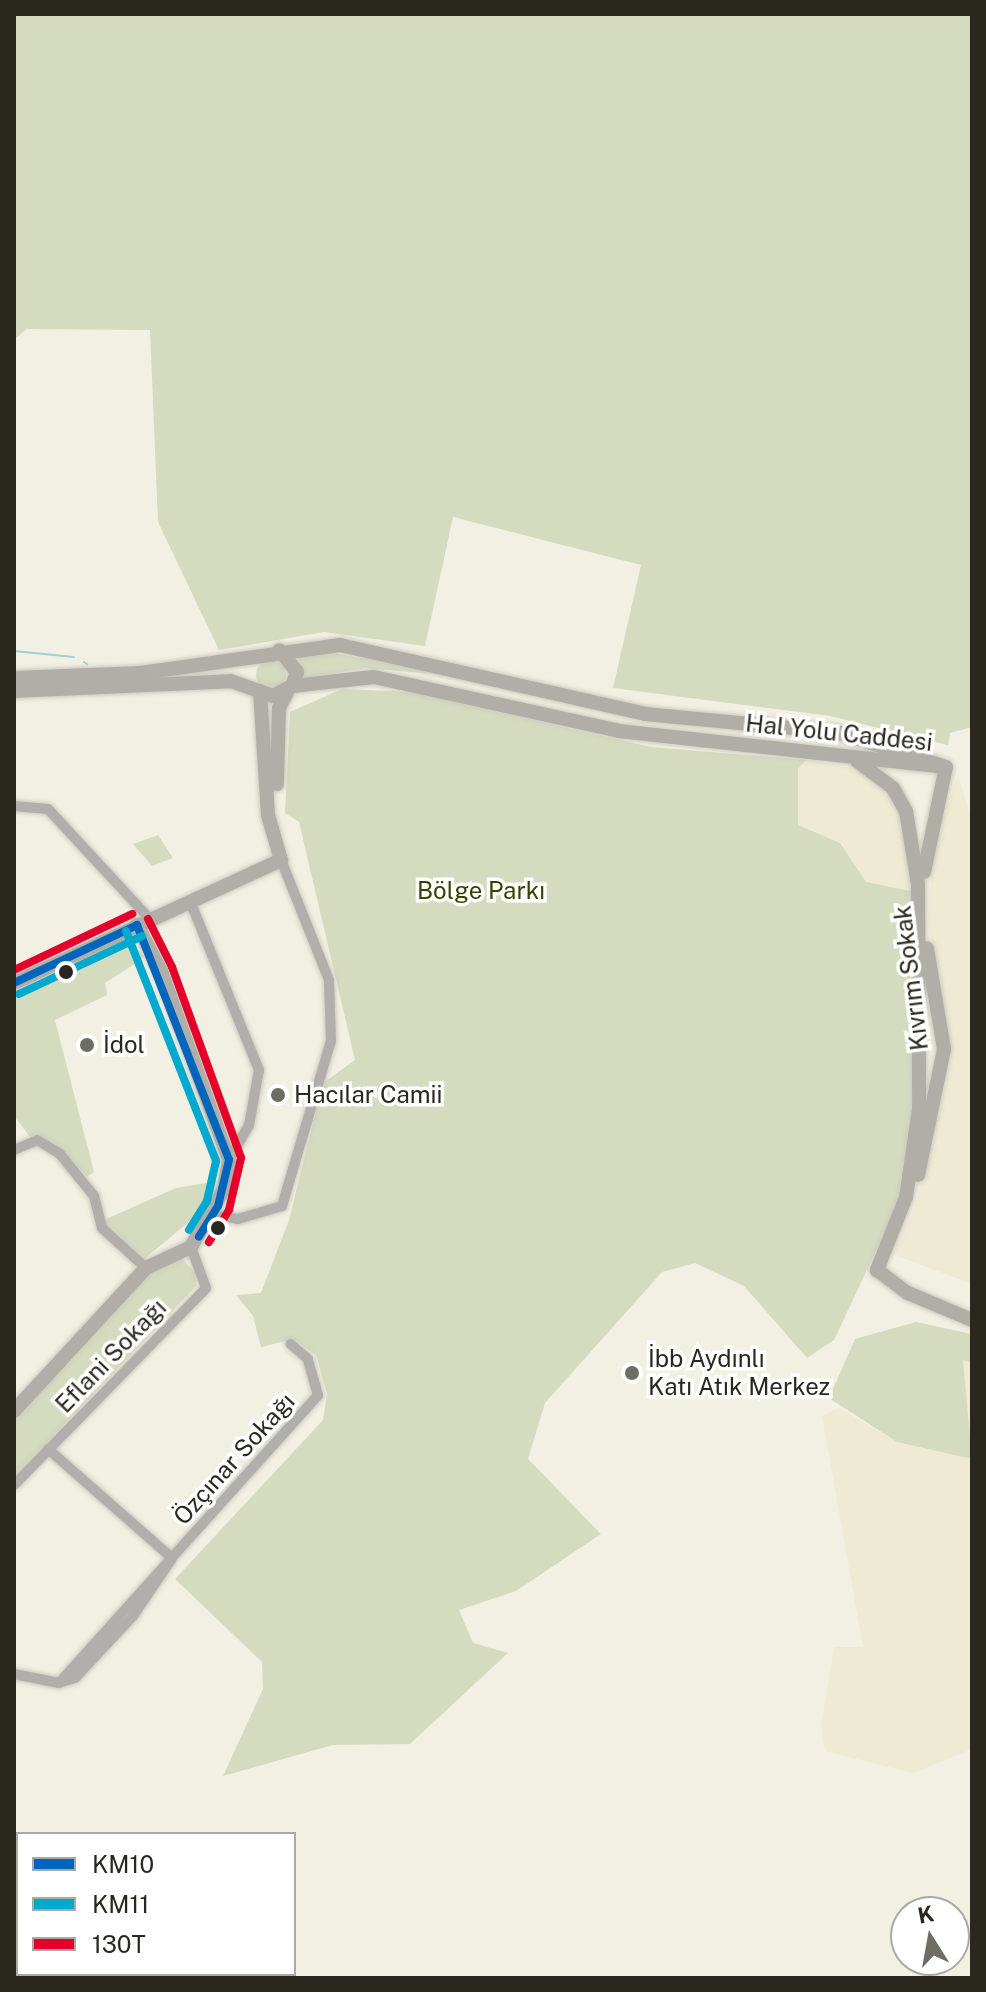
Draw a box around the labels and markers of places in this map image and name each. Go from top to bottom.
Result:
unlabelled marker [58,964,74,980]
place label: İdol [103,1031,145,1059]
marker: İdol [78,1036,96,1054]
place label: Hacılar Camii [294,1081,442,1109]
marker: Hacılar Camii [269,1086,287,1104]
unlabelled marker [210,1220,226,1236]
place label: İbb Aydınlı Katı Atık Merkez [648,1345,830,1401]
marker: İbb Aydınlı Katı Atık Merkez [623,1364,641,1382]

